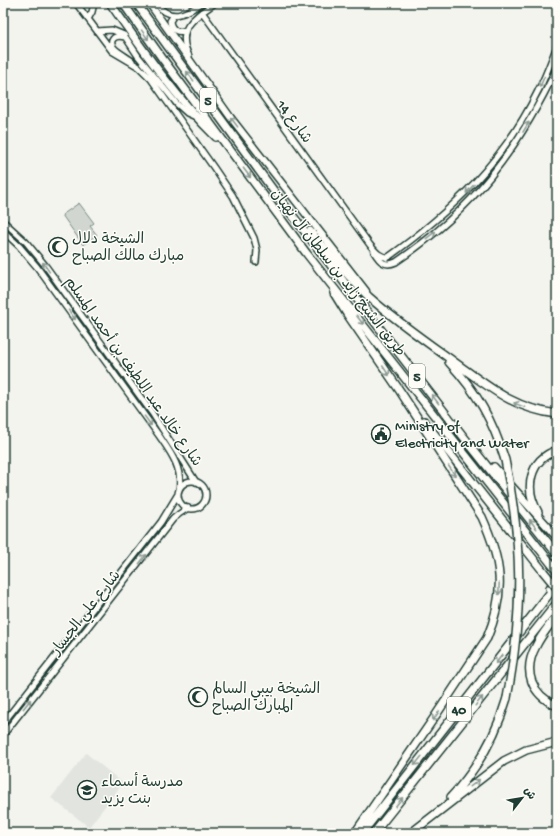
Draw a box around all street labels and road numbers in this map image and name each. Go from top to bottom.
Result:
road number: 5 [200,88,216,112]
street label: شارع 14 [271,96,315,147]
street label: طريق الشيخ زايد بن سلطان آل نهيان [266,185,409,361]
street label: شارع خالد عبد اللطيف بن أحمد المسلم [59,273,207,471]
road number: 5 [409,364,425,388]
street label: شارع علي الجسار [47,567,127,661]
road number: 40 [447,697,471,721]

